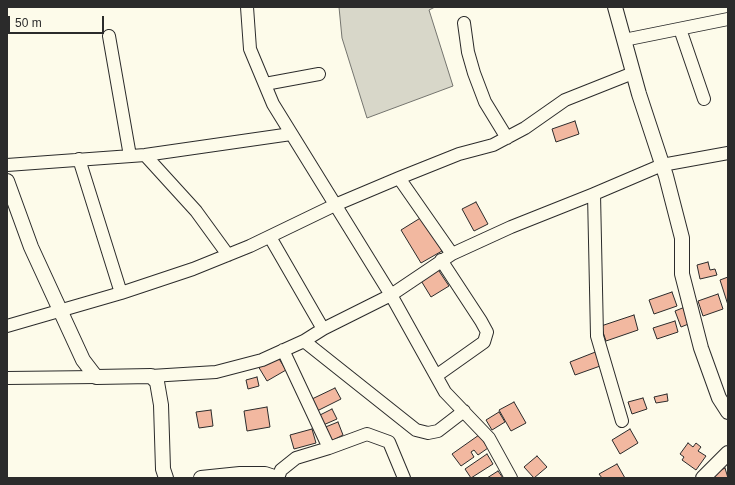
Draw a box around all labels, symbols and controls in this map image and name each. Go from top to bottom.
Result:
scale bar [10,8,106,34]
text: 50 m [15,16,42,30]

